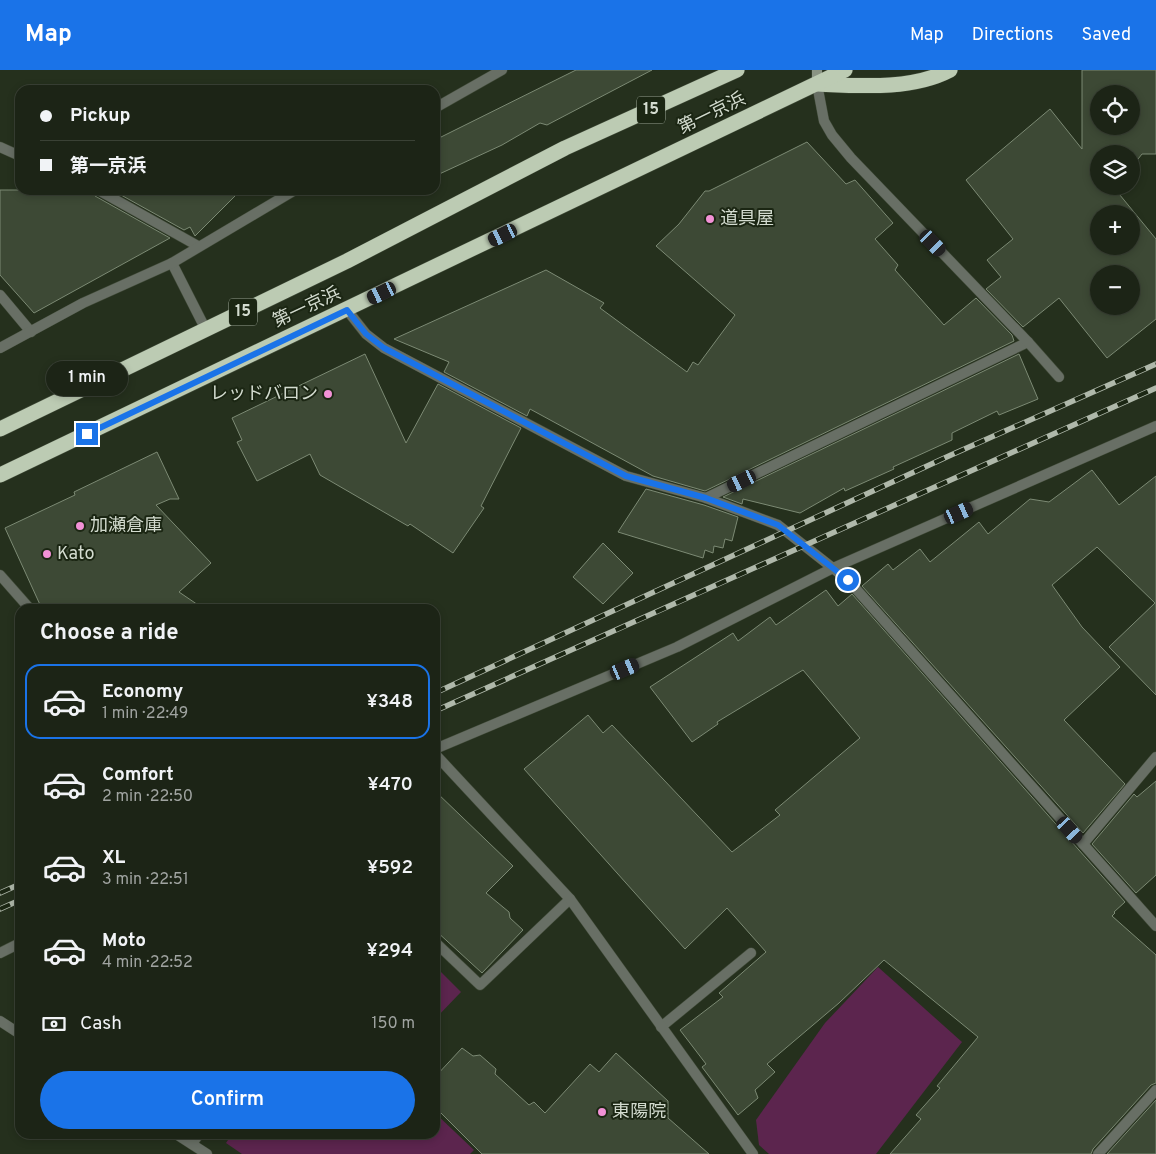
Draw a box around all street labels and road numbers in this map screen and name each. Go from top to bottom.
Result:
street label: 第一京浜 [675,88,749,140]
road number: 15 [637,96,665,124]
street label: 第一京浜 [270,282,344,334]
road number: 15 [229,298,257,326]

